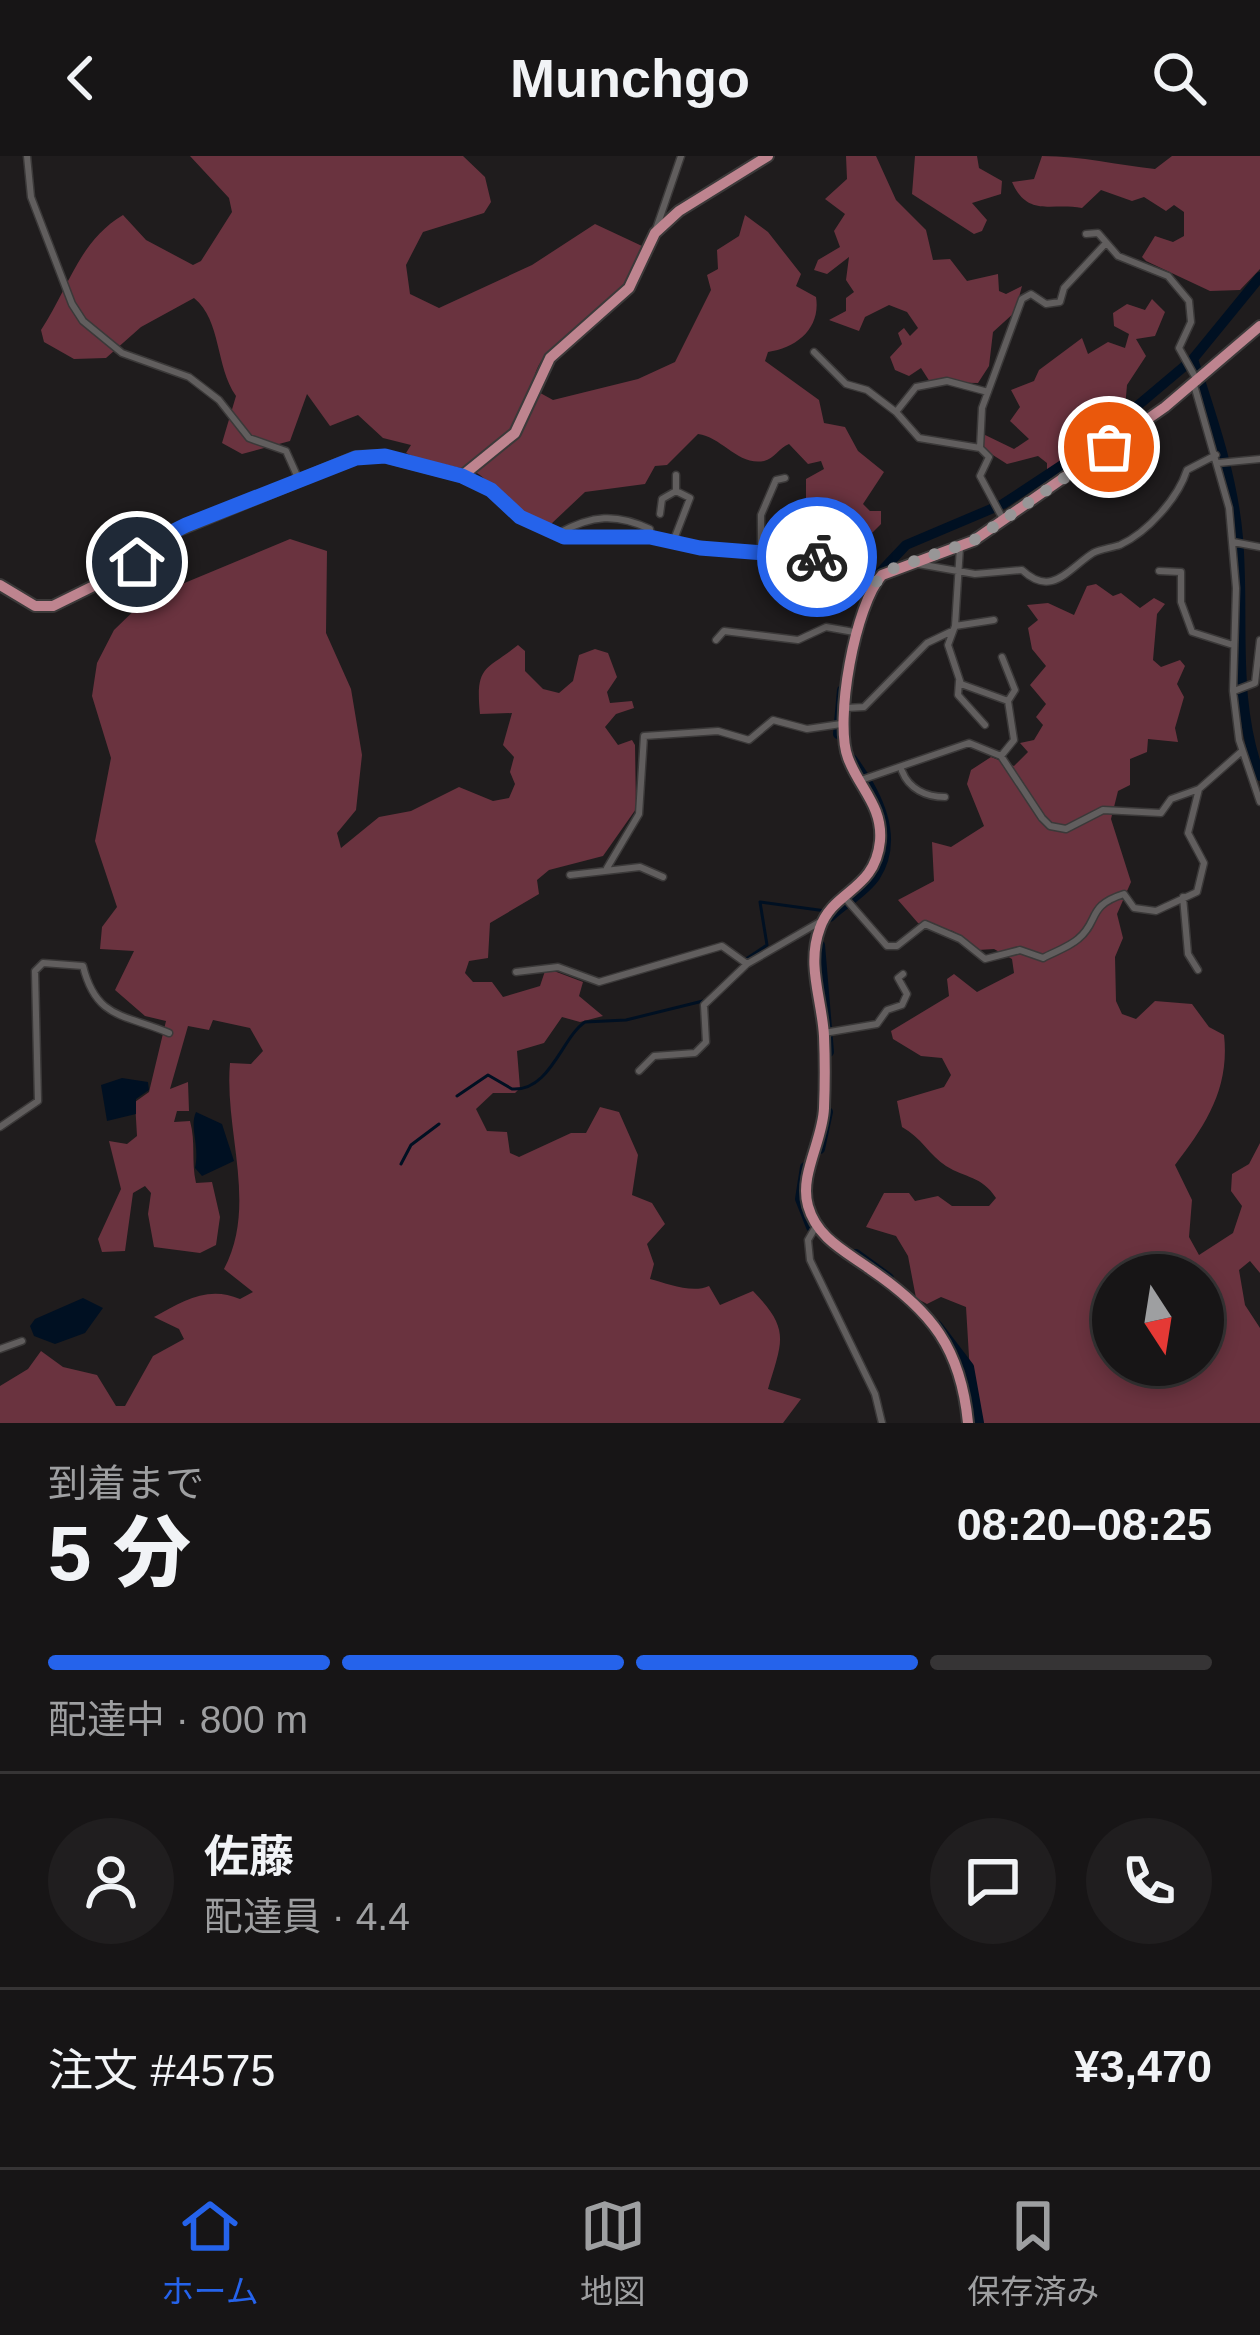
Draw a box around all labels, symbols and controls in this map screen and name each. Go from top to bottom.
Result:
icon: back [48,45,114,111]
icon: search [1146,45,1212,111]
text: Munchgo [510,48,750,108]
pin [1058,396,1160,498]
icon: bag [1076,414,1142,480]
courier [757,497,877,617]
pin [86,511,188,613]
icon: bike [784,524,850,590]
icon: home [104,529,170,595]
north arrow [1092,1254,1224,1386]
map controls [1092,1254,1224,1386]
text: 到着まで [48,1462,204,1505]
text: 08:20–08:25 [957,1499,1212,1550]
text: 5 分 [48,1509,191,1597]
text: 配達中 · 800 m [48,1698,308,1741]
button: person [48,1818,174,1944]
button: chat [930,1818,1056,1944]
button: phone [1086,1818,1212,1944]
text: 佐藤 [204,1831,294,1882]
text: 配達員 · 4.4 [204,1895,410,1938]
text: ¥3,470 [1074,2041,1212,2092]
text: 注文 #4575 [48,2045,276,2096]
tab: ホーム [161,2193,259,2313]
tab: 地図 [580,2193,646,2313]
tab: 保存済み [967,2193,1099,2313]

